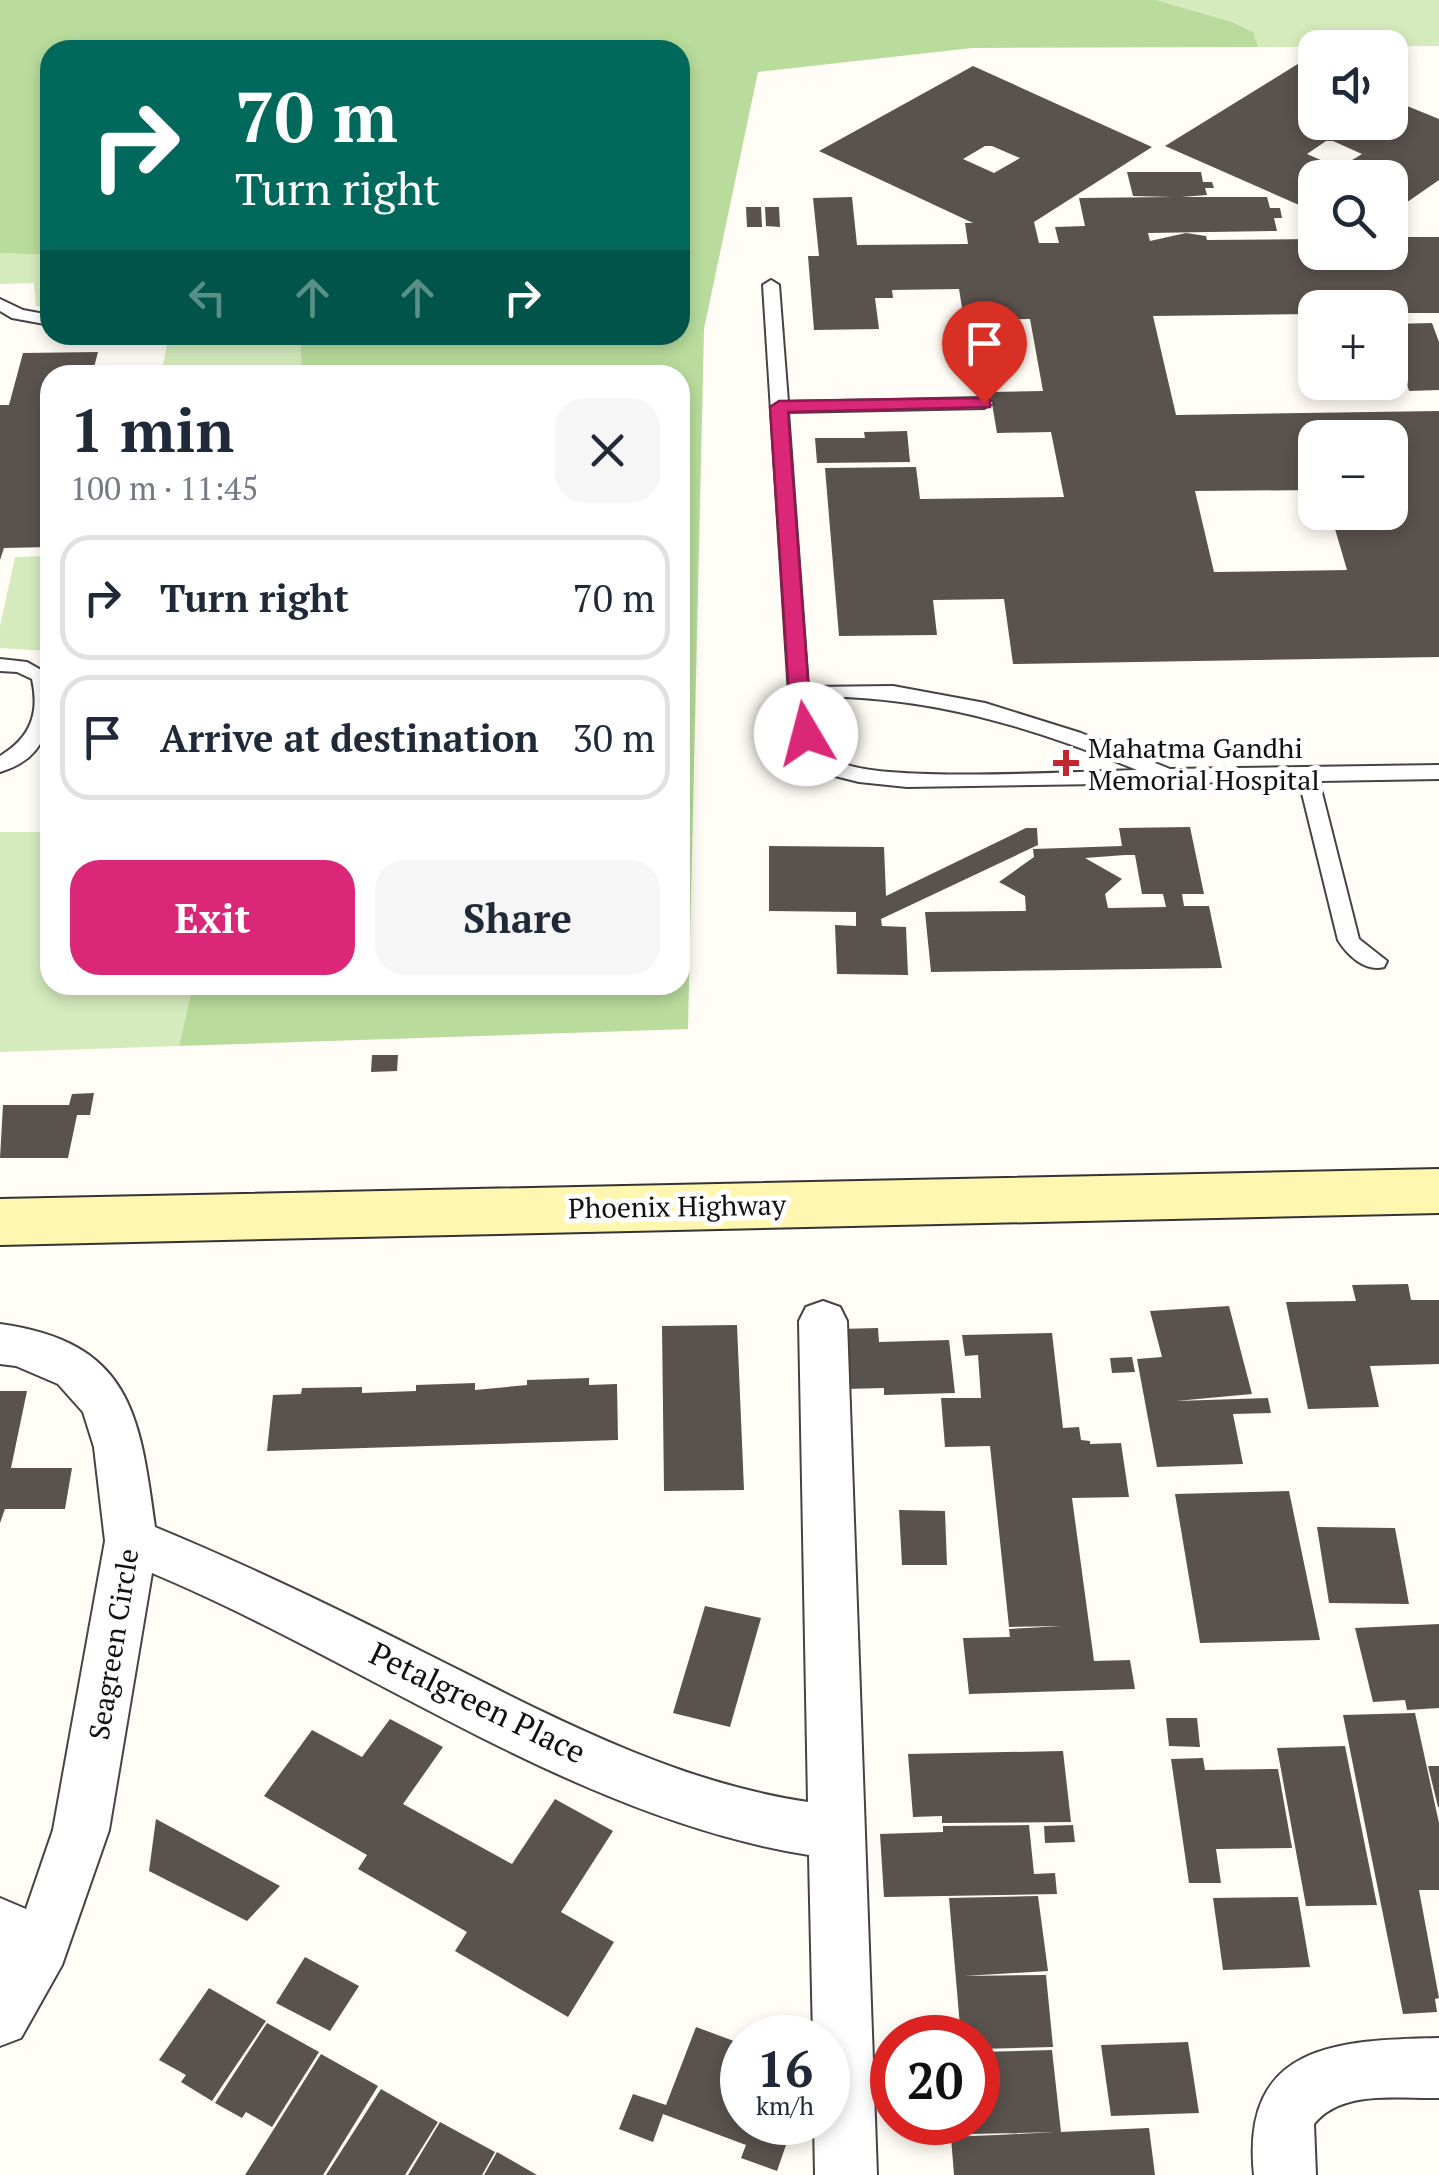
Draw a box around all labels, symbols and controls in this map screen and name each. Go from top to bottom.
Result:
map controls [1298,30,1408,530]
button: sound [1298,30,1408,140]
text: 70 m [235,69,398,162]
icon: right [70,80,200,210]
text: Turn right [235,158,440,218]
button: search [1298,160,1408,270]
icon: left [180,270,235,325]
icon: ahead [285,270,340,325]
icon: ahead [390,270,445,325]
icon: right [495,270,550,325]
button: + [1298,290,1408,400]
pin [942,301,1027,404]
icon: arrive [957,316,1012,371]
text: 1 min [70,390,234,469]
button: close [555,398,660,503]
button: − [1298,420,1408,530]
text: 100 m · 11:45 [70,467,258,509]
icon: right [75,570,130,625]
text: Turn right [160,573,349,623]
text: 70 m [572,573,655,623]
position arrow [754,682,858,786]
icon: arrive [75,710,130,765]
text: Arrive at destination [160,713,539,763]
text: 30 m [572,713,655,763]
place label: Mahatma Gandhi Memorial Hospital [1088,729,1320,798]
marker: Mahatma Gandhi Memorial Hospital [1053,750,1079,776]
button: Exit [70,860,355,975]
button: Share [375,860,660,975]
street label: Phoenix Highway [568,1186,787,1226]
street label: Seagreen Circle [80,1546,146,1742]
street label: Petalgreen Place [363,1632,593,1772]
speed limit sign: 20 [870,2015,1000,2145]
text: 16 [757,2035,813,2101]
text: km/h [756,2089,814,2122]

